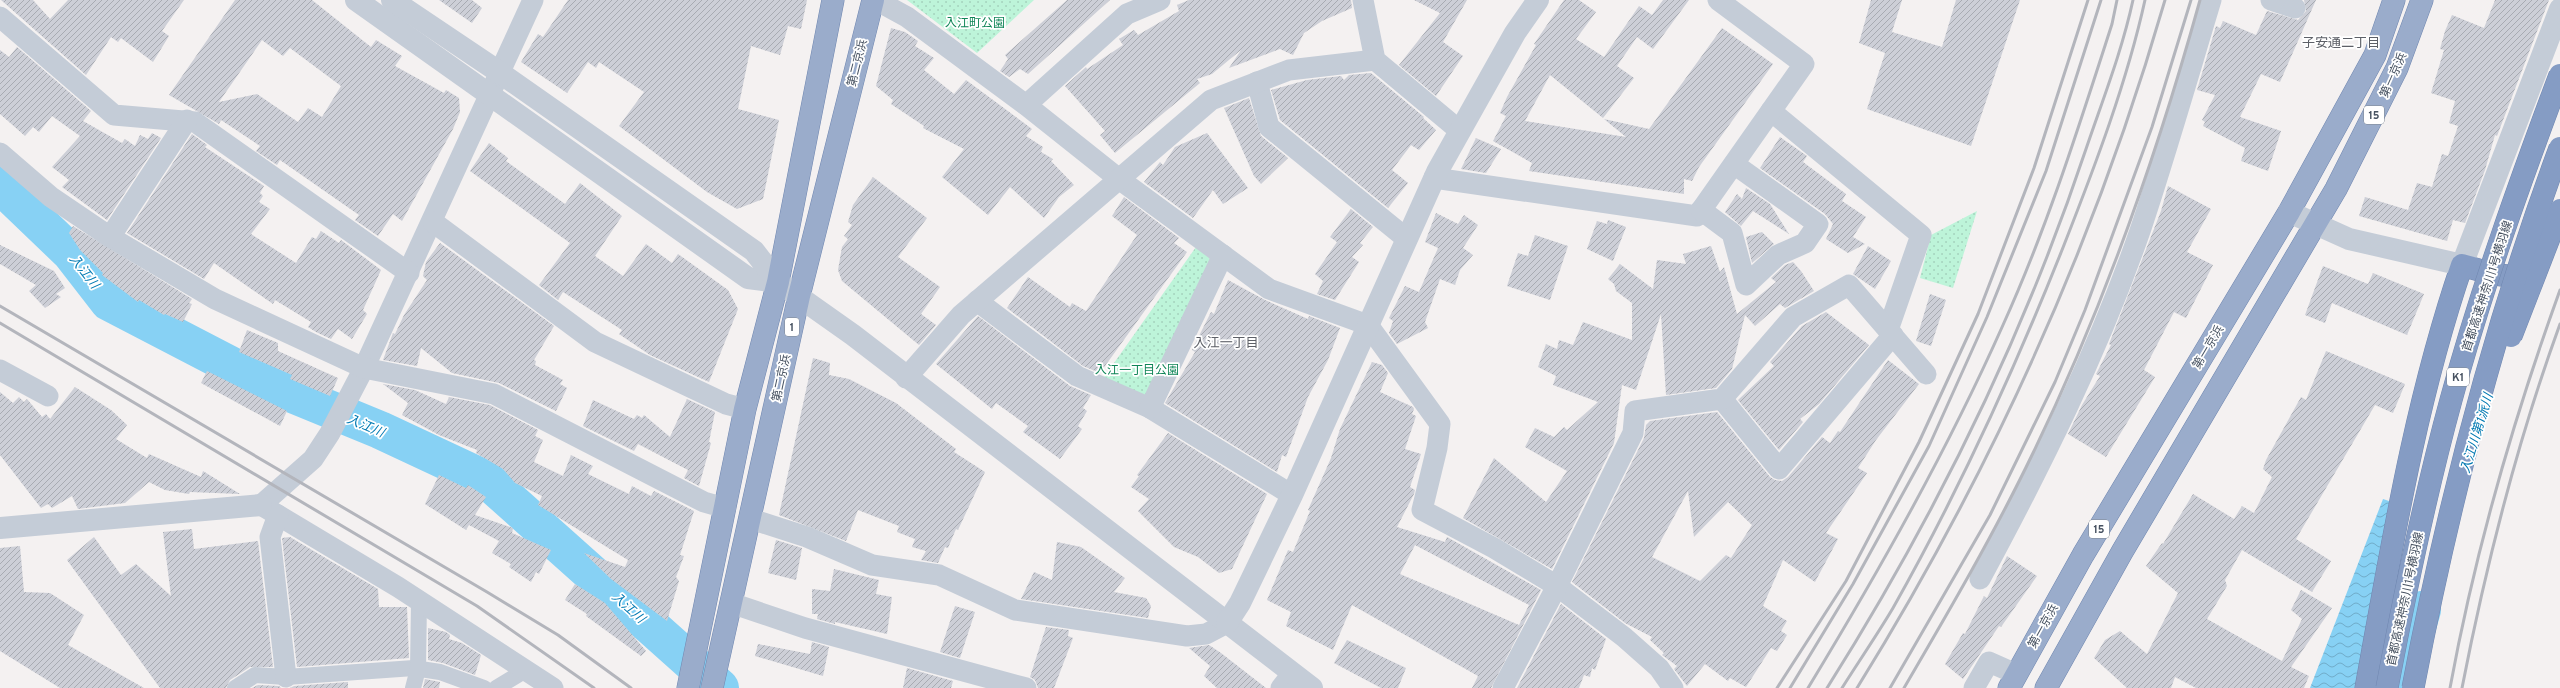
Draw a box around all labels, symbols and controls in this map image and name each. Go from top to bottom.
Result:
park label: 入江町公園 [945,16,1005,32]
district label: 子安通二丁目 [2302,36,2380,52]
street label: 第二京浜 [844,38,872,88]
street label: 第一京浜 [2377,50,2411,101]
road number: 15 [2364,106,2384,124]
street label: 首都高速神奈川1号横羽線 [2459,219,2517,354]
water label: 入江川 [65,252,103,294]
road number: 1 [785,318,799,336]
street label: 第一京浜 [2190,323,2228,372]
district label: 入江一丁目 [1193,336,1259,352]
street label: 第二京浜 [769,353,795,403]
park label: 入江一丁目公園 [1095,363,1179,379]
road number: K1 [2447,368,2469,386]
water label: 入江川第1派川 [2458,390,2498,475]
water label: 入江川 [344,412,388,443]
road number: 15 [2089,520,2109,538]
street label: 首都高速神奈川1号横羽線 [2384,531,2428,668]
water label: 入江川 [608,589,649,629]
street label: 第一京浜 [2025,602,2063,651]

